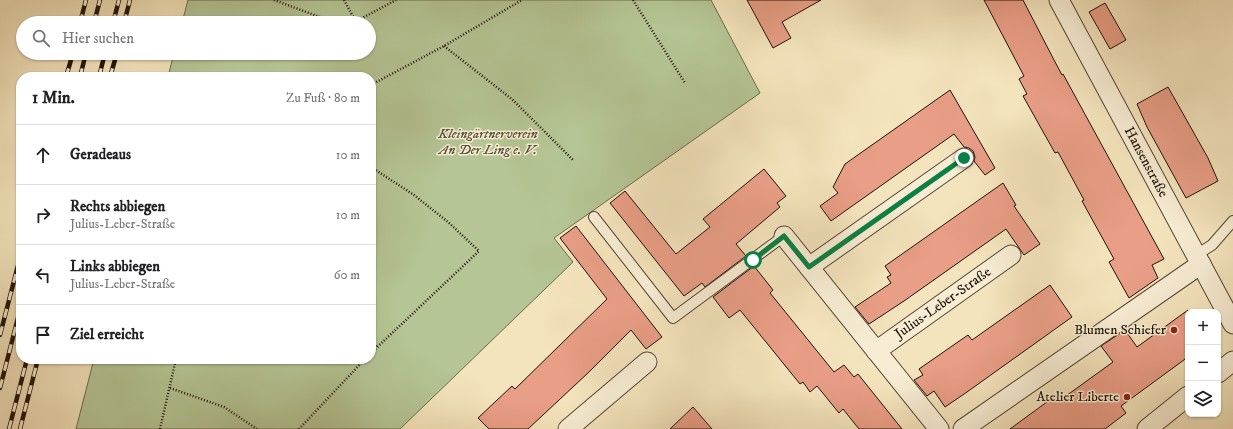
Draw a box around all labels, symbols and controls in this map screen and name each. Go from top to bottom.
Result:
search box [16,16,376,60]
icon: search [30,27,52,49]
text: Hier suchen [62,29,134,48]
text: 1 Min. [32,87,75,109]
text: Zu Fuß · 80 m [286,90,360,106]
street label: Hansenstraße [1120,124,1172,201]
park label: Kleingärtnerverein An Der Ling e. V. [437,125,539,159]
icon: ahead [32,144,54,166]
text: Geradeaus [70,145,131,164]
text: 10 m [336,147,360,163]
route end [955,149,973,167]
text: Rechts abbiegen [70,197,165,216]
icon: right [32,204,54,226]
text: 10 m [336,207,360,223]
text: Julius-Leber-Straße [70,216,175,232]
route start [744,251,762,269]
text: Links abbiegen [70,257,160,276]
street label: Julius-Leber-Straße [890,263,995,344]
icon: left [32,264,54,286]
text: 60 m [334,267,360,283]
text: Julius-Leber-Straße [70,276,175,292]
map controls [1185,309,1221,417]
button: + [1185,309,1221,345]
place label: Blumen Schiefer [1074,321,1167,339]
icon: arrive [32,324,54,346]
text: Ziel erreicht [70,325,144,344]
marker: Blumen Schiefer [1169,325,1179,335]
button: − [1185,345,1221,381]
button: layers [1185,381,1221,417]
place label: Atelier Liberte [1036,388,1119,406]
marker: Atelier Liberte [1122,392,1132,402]

